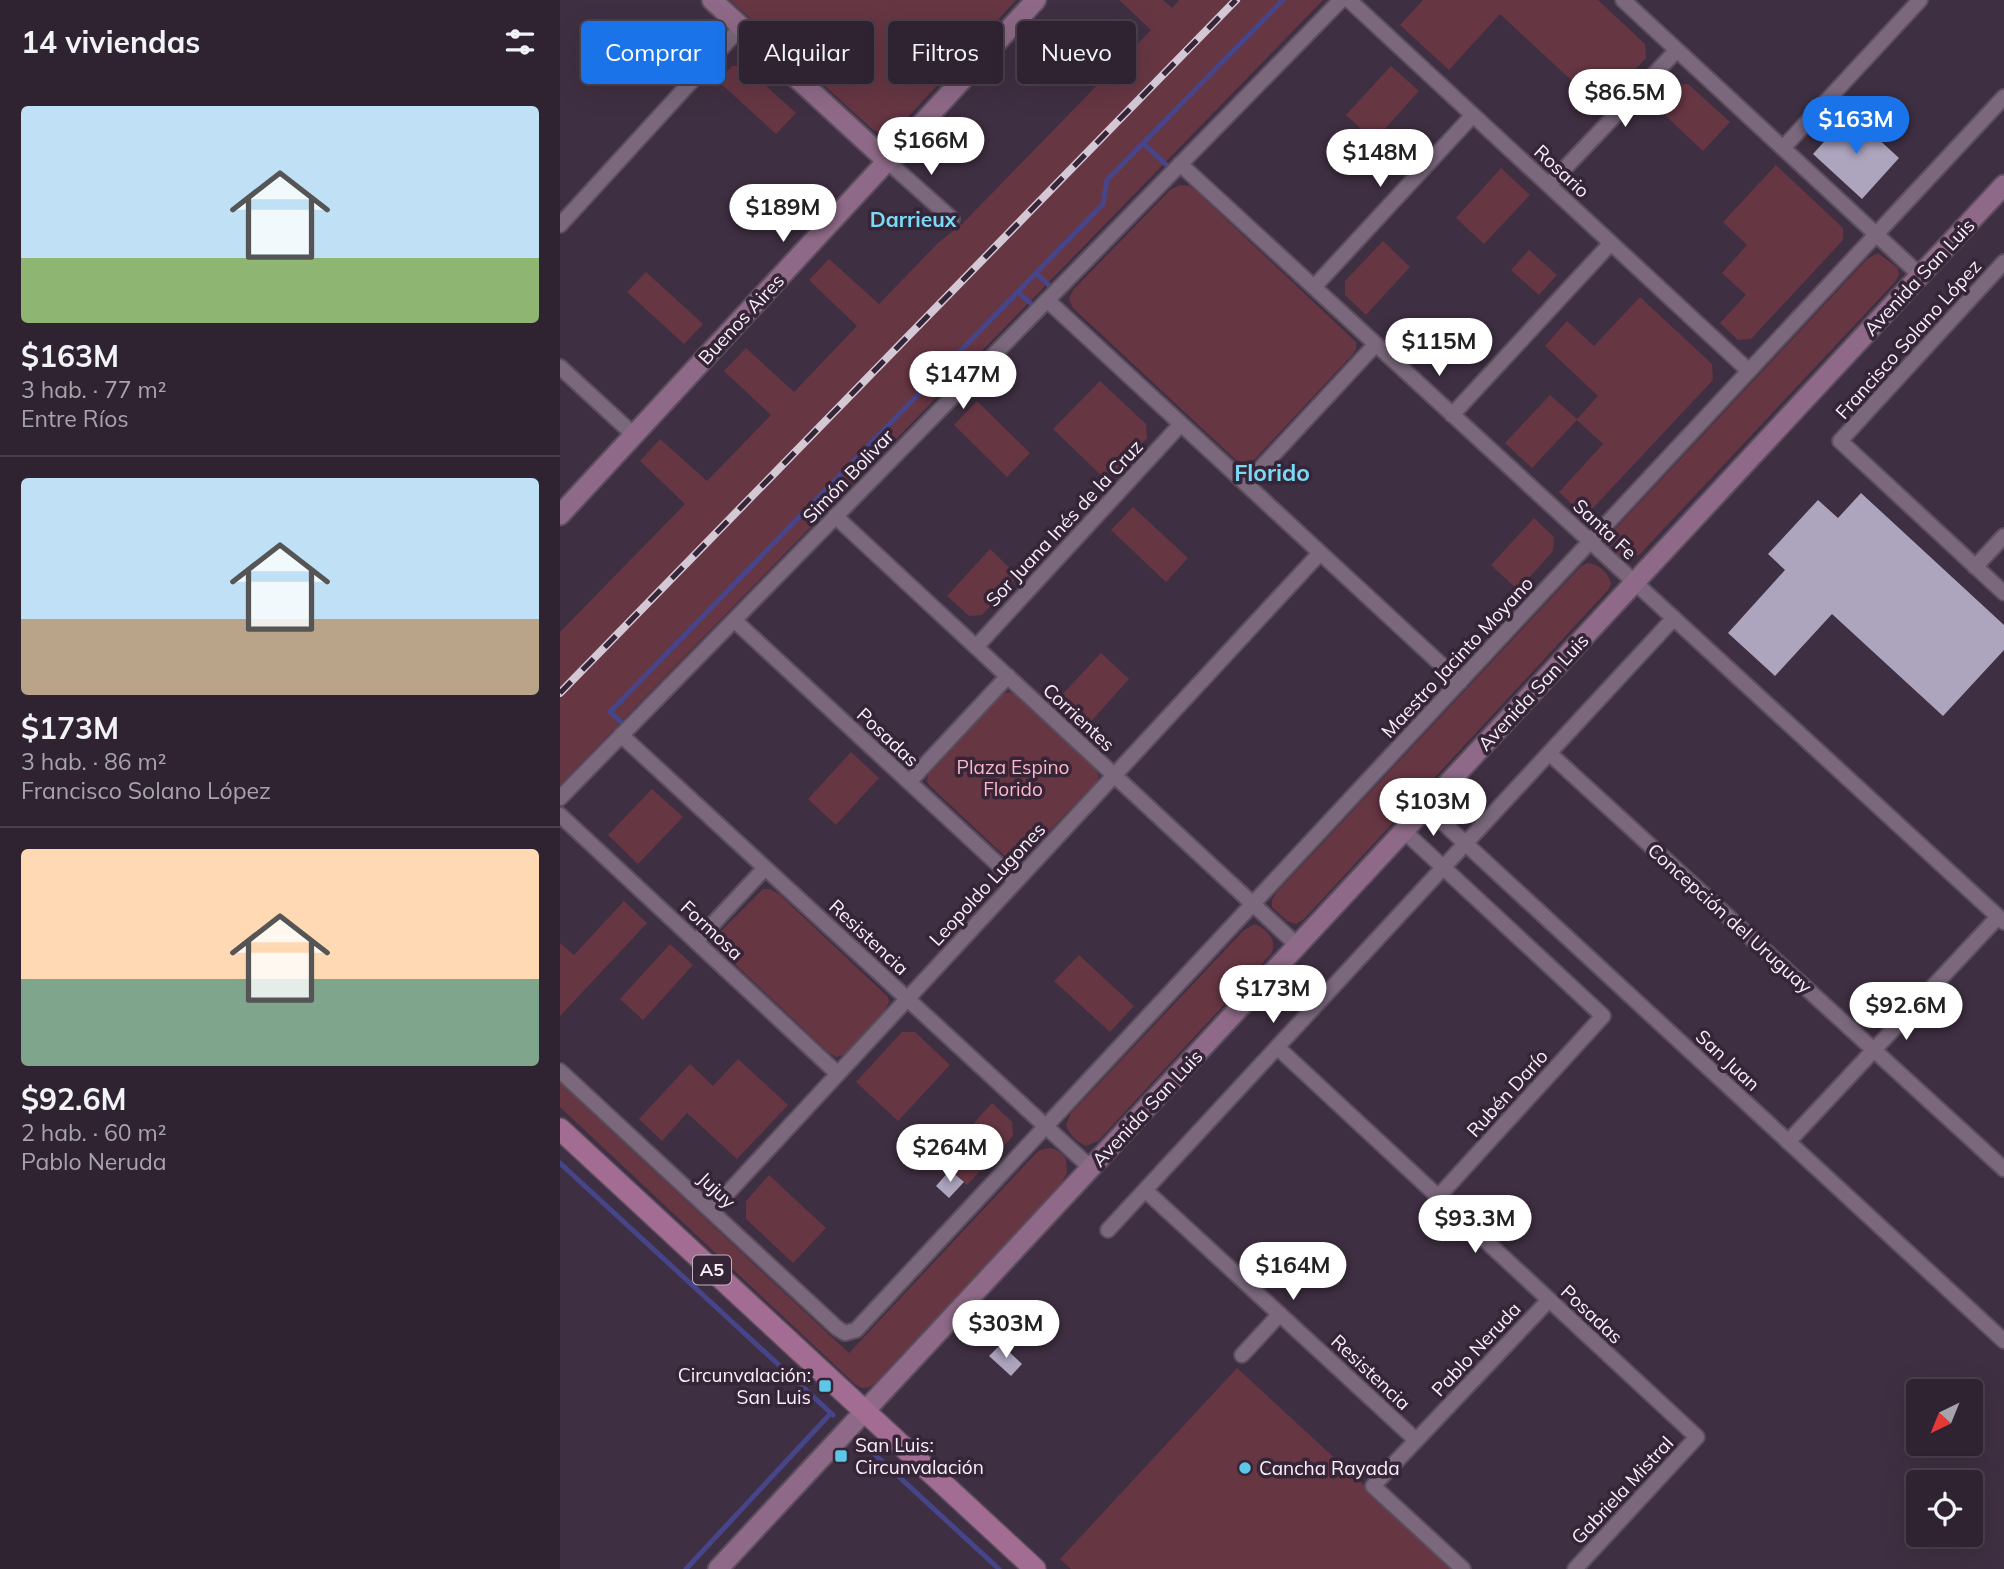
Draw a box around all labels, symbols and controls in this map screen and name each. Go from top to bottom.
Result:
chip: Comprar [581,21,725,84]
chip: Alquilar [739,21,874,84]
chip: Filtros [888,21,1003,84]
chip: Nuevo [1017,21,1136,84]
text: 14 viviendas [21,23,200,61]
icon: filters [501,23,539,61]
pin: $86.5M [1568,69,1682,129]
text: $86.5M [1585,77,1665,106]
pin: $163M [1807,96,1905,156]
text: $163M [1818,104,1894,133]
pin: $166M [882,118,980,177]
text: $166M [893,125,969,154]
pin: $148M [1331,130,1429,189]
text: $148M [1342,137,1418,166]
street label: Rosario [1529,139,1595,203]
icon: home [217,152,343,278]
pin: $189M [734,184,832,244]
text: $189M [745,192,821,221]
district label: Darrieux [870,206,957,232]
street label: Avenida San Luis [1859,213,1979,341]
street label: Francisco Solano López [1830,254,1986,424]
street label: Buenos Aires [693,269,789,369]
pin: $115M [1390,318,1488,378]
text: $115M [1401,326,1477,355]
text: $163M [21,337,119,375]
pin: $147M [914,352,1012,411]
text: $147M [925,359,1001,388]
text: 3 hab. · 77 m² [21,375,166,404]
text: Entre Ríos [21,404,129,433]
street label: Simón Bolivar [797,424,899,528]
street label: Sor Juana Inés de la Cruz [980,434,1148,612]
district label: Florido [1234,458,1310,487]
street label: Santa Fe [1568,494,1642,564]
icon: home [217,524,343,650]
street label: Maestro Jacinto Moyano [1376,571,1538,743]
street label: Avenida San Luis [1473,628,1593,756]
street label: Corrientes [1038,678,1120,756]
street label: Posadas [852,702,924,772]
text: $173M [21,709,119,747]
text: 3 hab. · 86 m² [21,747,166,776]
park label: Plaza Espino Florido [957,755,1069,801]
text: Francisco Solano López [21,776,271,805]
pin: $103M [1384,778,1482,838]
text: $103M [1395,786,1471,815]
street label: Leopoldo Lugones [924,817,1050,951]
street label: Concepción del Uruguay [1643,838,1817,998]
street label: Resistencia [824,894,914,980]
icon: home [217,895,343,1021]
street label: Formosa [676,895,748,965]
pin: $173M [1224,965,1322,1025]
text: $173M [1235,973,1311,1002]
pin: $92.6M [1849,982,1963,1042]
text: $92.6M [1866,990,1946,1019]
street label: San Juan [1691,1024,1765,1096]
street label: Avenida San Luis [1087,1044,1207,1172]
street label: Rubén Darío [1461,1044,1553,1142]
text: $92.6M [21,1080,127,1118]
text: 2 hab. · 60 m² [21,1118,166,1147]
pin: $264M [901,1124,999,1184]
text: $264M [912,1132,988,1161]
text: Pablo Neruda [21,1147,167,1176]
street label: Jujuy [693,1167,741,1213]
pin: $93.3M [1418,1196,1532,1255]
text: $93.3M [1435,1203,1515,1232]
pin: $164M [1244,1242,1342,1302]
text: $164M [1255,1250,1331,1279]
road number: A5 [693,1255,731,1284]
street label: Posadas [1556,1279,1628,1349]
street label: Pablo Neruda [1426,1297,1526,1401]
pin: $303M [957,1300,1055,1360]
text: $303M [968,1308,1044,1337]
street label: Resistencia [1326,1329,1416,1415]
place label: Circunvalación: San Luis [678,1363,811,1409]
marker: Circunvalación: San Luis [817,1378,833,1394]
north arrow [1906,1379,1983,1456]
map controls [1906,1379,1983,1547]
street label: Gabriela Mistral [1566,1431,1678,1549]
place label: San Luis: Circunvalación [855,1433,984,1479]
marker: San Luis: Circunvalación [833,1448,849,1464]
place label: Cancha Rayada [1259,1456,1400,1480]
marker: Cancha Rayada [1237,1460,1253,1476]
button: locate [1906,1470,1983,1547]

